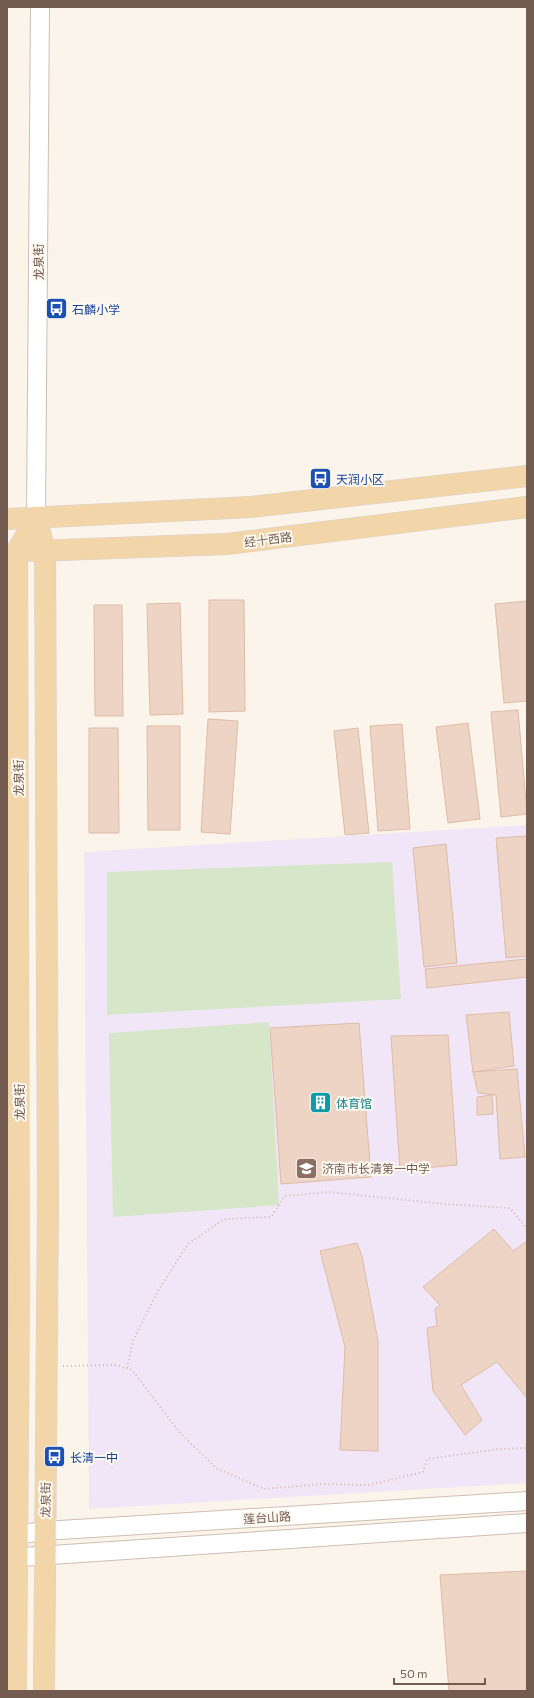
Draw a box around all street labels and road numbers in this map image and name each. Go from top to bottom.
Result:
street label: 龙泉街 [31,244,45,280]
street label: 经十西路 [243,529,293,549]
street label: 龙泉街 [11,760,25,796]
street label: 龙泉街 [12,1084,26,1120]
street label: 龙泉街 [38,1482,52,1518]
street label: 莲台山路 [243,1508,291,1526]

